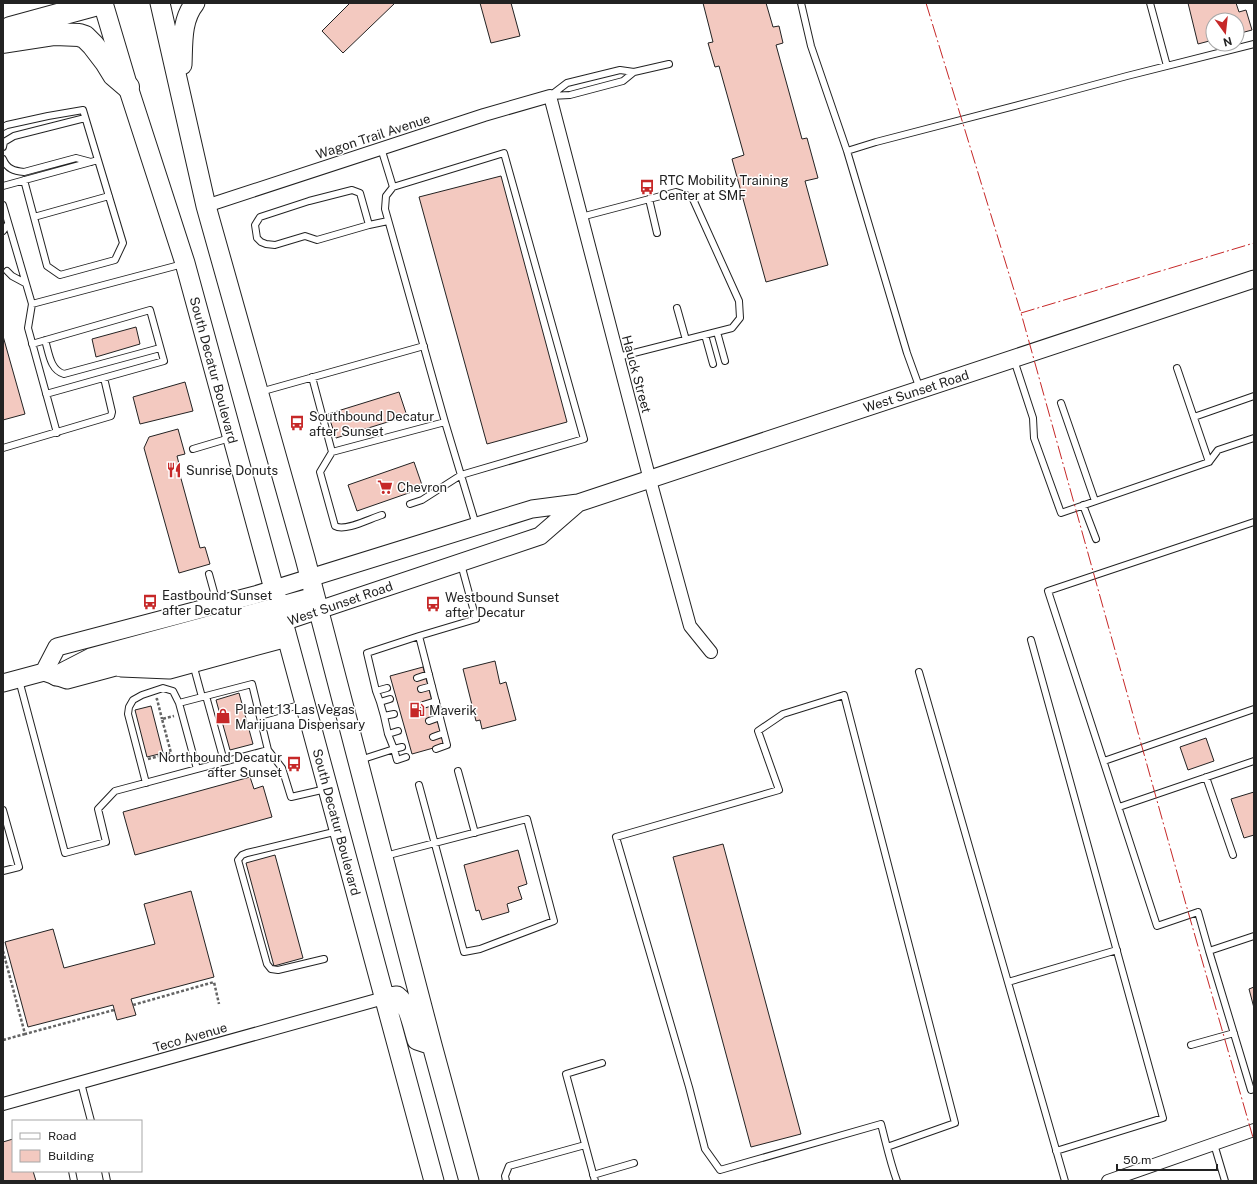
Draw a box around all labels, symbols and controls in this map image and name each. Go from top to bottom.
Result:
north arrow [1205,12,1245,52]
text: N [1222,35,1233,49]
street label: Wagon Trail Avenue [314,111,432,162]
place label: RTC Mobility Training Center at SMF [659,173,788,203]
bus stop icon: RTC Mobility Training Center at SMF [638,178,656,196]
street label: South Decatur Boulevard [187,295,240,445]
street label: Hauck Street [619,334,654,415]
street label: West Sunset Road [861,367,971,416]
place label: Southbound Decatur after Sunset [309,409,434,439]
bus stop icon: Southbound Decatur after Sunset [288,414,306,432]
restaurant icon: Sunrise Donuts [165,461,183,479]
place label: Sunrise Donuts [186,463,278,478]
supermarket icon: Chevron [376,478,394,496]
place label: Chevron [397,480,447,495]
street label: West Sunset Road [286,578,395,629]
place label: Eastbound Sunset after Decatur [162,588,272,618]
place label: Westbound Sunset after Decatur [445,590,559,620]
bus stop icon: Eastbound Sunset after Decatur [141,593,159,611]
bus stop icon: Westbound Sunset after Decatur [424,595,442,613]
fuel station icon: Maverik [408,701,426,719]
place label: Planet 13 Las Vegas Marijuana Dispensary [235,702,365,732]
place label: Maverik [429,703,477,718]
shop icon: Planet 13 Las Vegas Marijuana Dispensary [214,707,232,725]
street label: South Decatur Boulevard [310,747,363,897]
place label: Northbound Decatur after Sunset [158,750,282,780]
bus stop icon: Northbound Decatur after Sunset [285,755,303,773]
street label: Teco Avenue [151,1020,229,1055]
legend [12,1120,142,1172]
text: Road [48,1129,76,1143]
scale bar [1117,1146,1217,1172]
text: Building [48,1149,94,1163]
text: 50 m [1123,1153,1151,1167]

